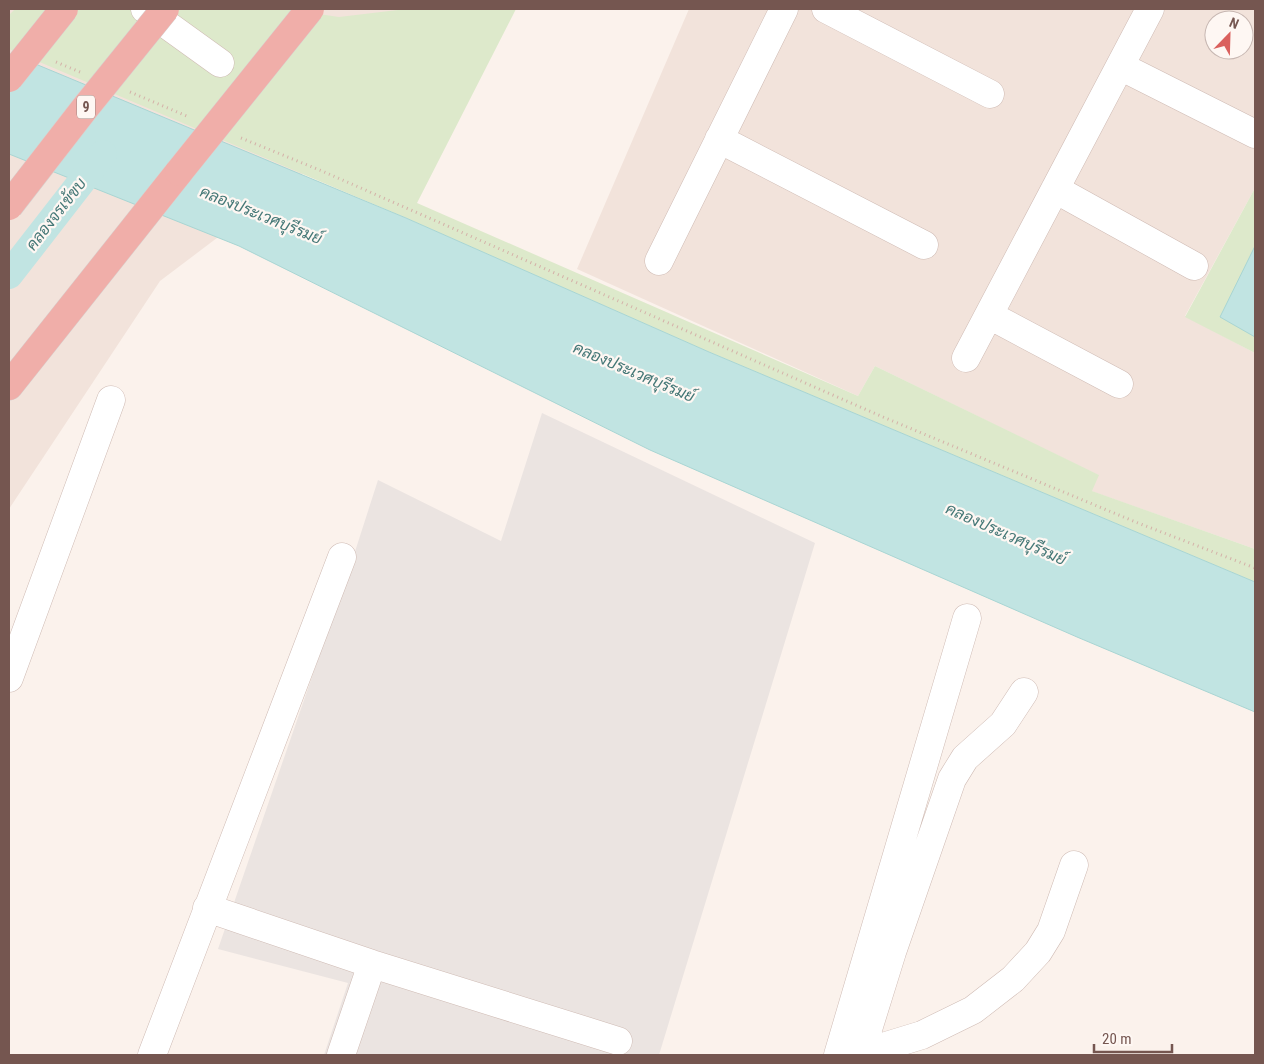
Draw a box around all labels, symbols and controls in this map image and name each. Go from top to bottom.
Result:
north arrow [1204,10,1254,60]
text: N [1227,14,1241,32]
road number: 9 [77,95,95,118]
water label: คลองจรเข้ขบ [20,172,91,254]
water label: คลองประเวศบุรีรมย์ [196,179,328,251]
water label: คลองประเวศบุรีรมย์ [570,335,701,409]
water label: คลองประเวศบุรีรมย์ [942,496,1072,572]
scale bar [1094,1022,1172,1054]
text: 20 m [1102,1030,1132,1048]

